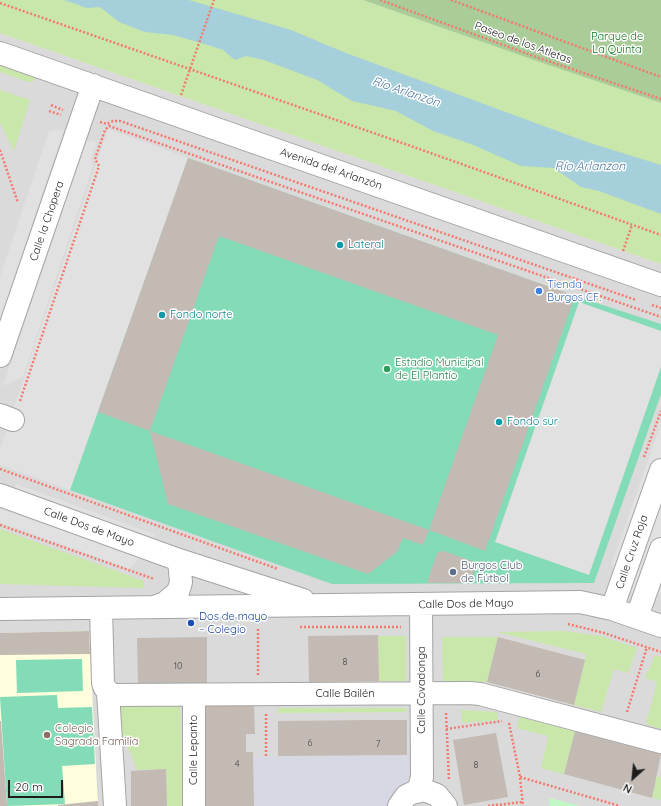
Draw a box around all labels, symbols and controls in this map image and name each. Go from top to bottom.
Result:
street label: Paseo de los Atletas [473,19,573,67]
park label: Parque de La Quinta [591,30,643,56]
water label: Río Arlanzón [370,74,442,110]
street label: Avenida del Arlanzón [278,145,384,193]
water label: Río Arlanzon [555,159,625,173]
street label: Calle la Chopera [27,179,67,263]
place label: Lateral [348,238,384,252]
marker: Lateral [335,240,345,250]
place label: Tienda Burgos CF. [547,278,601,304]
marker: Tienda Burgos CF. [534,286,544,296]
place label: Fondo norte [170,308,233,322]
marker: Fondo norte [157,310,167,320]
place label: Estadio Municipal de El Plantío [395,356,483,382]
marker: Estadio Municipal de El Plantío [382,364,392,374]
place label: Fondo sur [507,415,558,429]
marker: Fondo sur [494,417,504,427]
street label: Calle Dos de Mayo [42,505,136,549]
street label: Calle Cruz Roja [613,513,651,591]
place label: Burgos Club de Fútbol [461,559,523,585]
marker: Burgos Club de Fútbol [448,567,458,577]
street label: Calle Dos de Mayo [418,597,514,611]
place label: Dos de mayo – Colegio [199,610,267,636]
marker: Dos de mayo – Colegio [186,618,196,628]
street label: Calle Covadonga [415,646,429,734]
house number: 8 [343,657,347,667]
house number: 10 [174,661,182,671]
house number: 6 [536,669,540,679]
street label: Calle Bailén [315,687,375,701]
street label: Calle Lepanto [187,715,201,785]
place label: Colegio Sagrada Familia [55,722,138,748]
marker: Colegio Sagrada Familia [42,730,52,740]
house number: 6 [308,738,312,748]
house number: 7 [376,739,380,749]
north arrow [613,758,653,798]
house number: 4 [235,759,239,769]
house number: 8 [474,760,478,770]
scale bar [10,772,65,798]
text: 20 m [15,779,43,794]
text: N [621,781,634,797]

